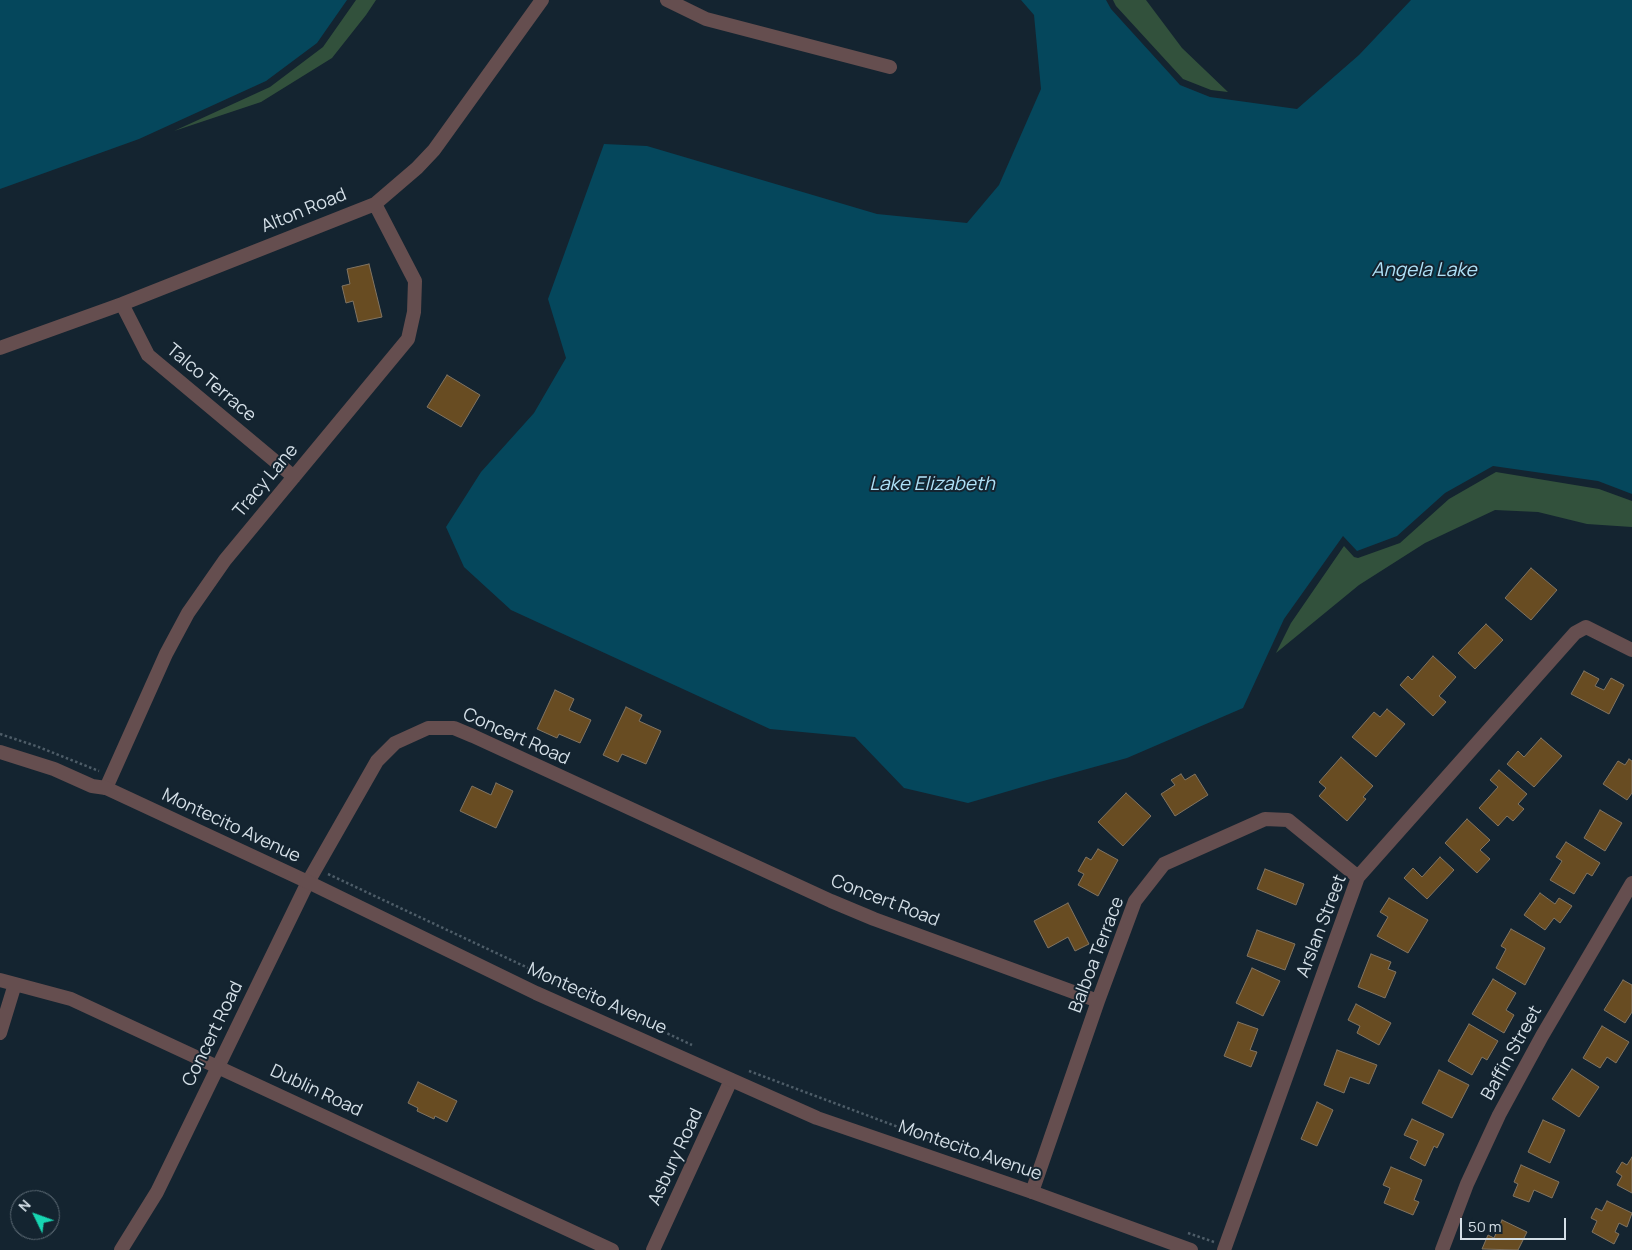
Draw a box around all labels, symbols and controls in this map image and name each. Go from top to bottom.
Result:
street label: Alton Road [258,184,350,238]
water label: Angela Lake [1371,260,1477,282]
street label: Talco Terrace [162,339,260,427]
street label: Tracy Lane [229,440,303,522]
water label: Lake Elizabeth [869,474,995,496]
street label: Concert Road [459,704,573,770]
street label: Montecito Avenue [158,784,304,868]
street label: Concert Road [828,870,942,932]
street label: Arslan Street [1293,872,1351,980]
street label: Balboa Terrace [1065,894,1129,1016]
street label: Montecito Avenue [524,959,670,1039]
street label: Concert Road [178,978,248,1090]
street label: Baffin Street [1477,1002,1547,1104]
street label: Dublin Road [267,1060,365,1122]
street label: Asbury Road [644,1105,708,1209]
street label: Montecito Avenue [895,1116,1045,1186]
north arrow [10,1190,60,1240]
text: N [14,1195,35,1215]
scale bar [1462,1208,1568,1240]
text: 50 m [1468,1216,1502,1237]

